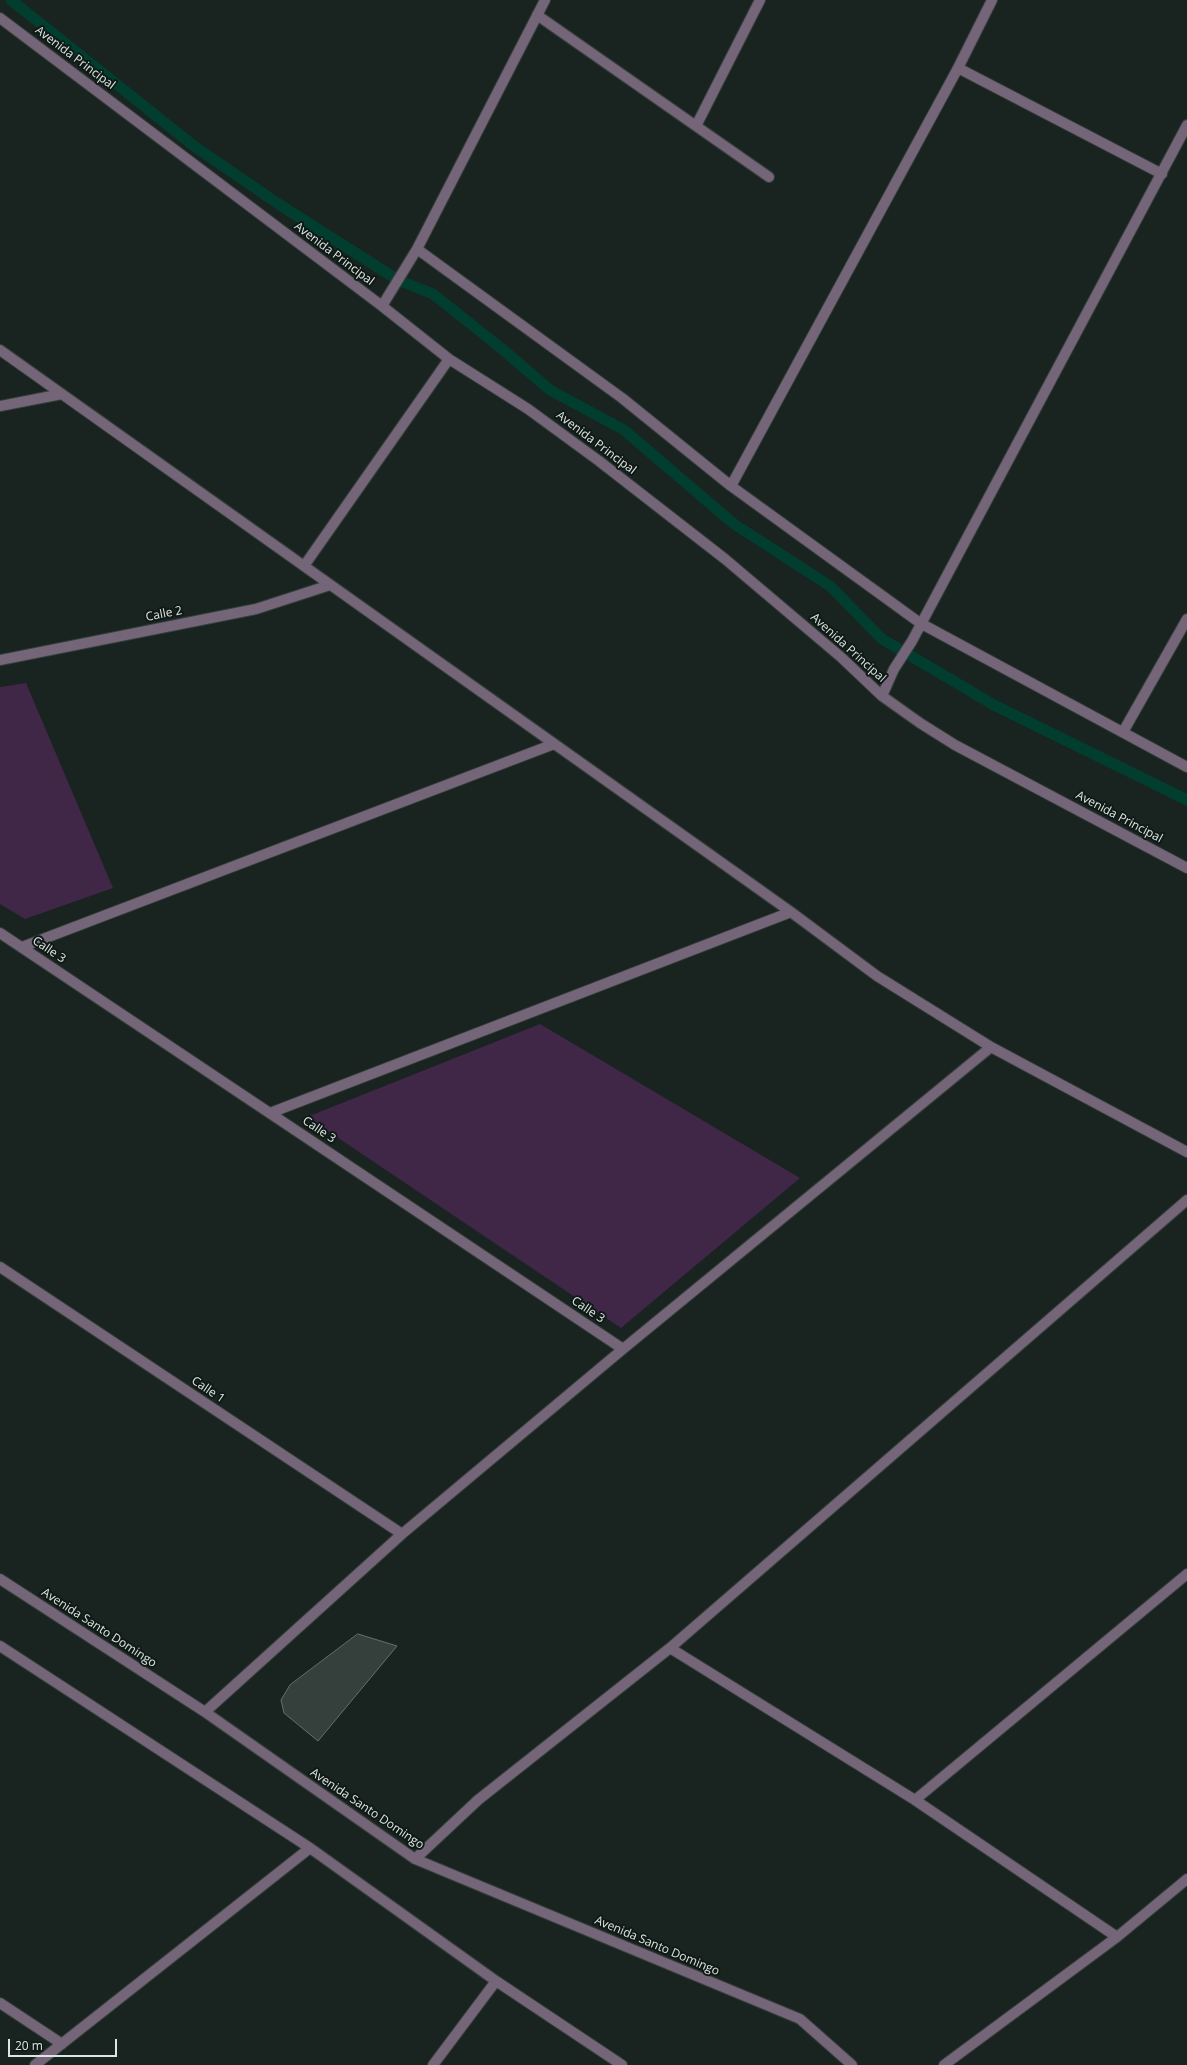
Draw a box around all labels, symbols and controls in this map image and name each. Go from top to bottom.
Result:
street label: Avenida Principal [32,23,118,93]
street label: Avenida Principal [291,219,377,289]
street label: Avenida Principal [553,408,639,478]
street label: Calle 2 [144,603,184,625]
street label: Avenida Principal [807,610,889,686]
street label: Avenida Principal [1073,788,1165,846]
street label: Calle 3 [30,934,68,966]
street label: Calle 3 [300,1114,338,1146]
street label: Calle 3 [569,1294,607,1326]
street label: Calle 1 [189,1374,227,1406]
street label: Avenida Santo Domingo [39,1585,159,1671]
street label: Avenida Santo Domingo [307,1766,427,1852]
street label: Avenida Santo Domingo [592,1913,722,1979]
scale bar [10,2031,119,2057]
text: 20 m [15,2037,43,2054]

